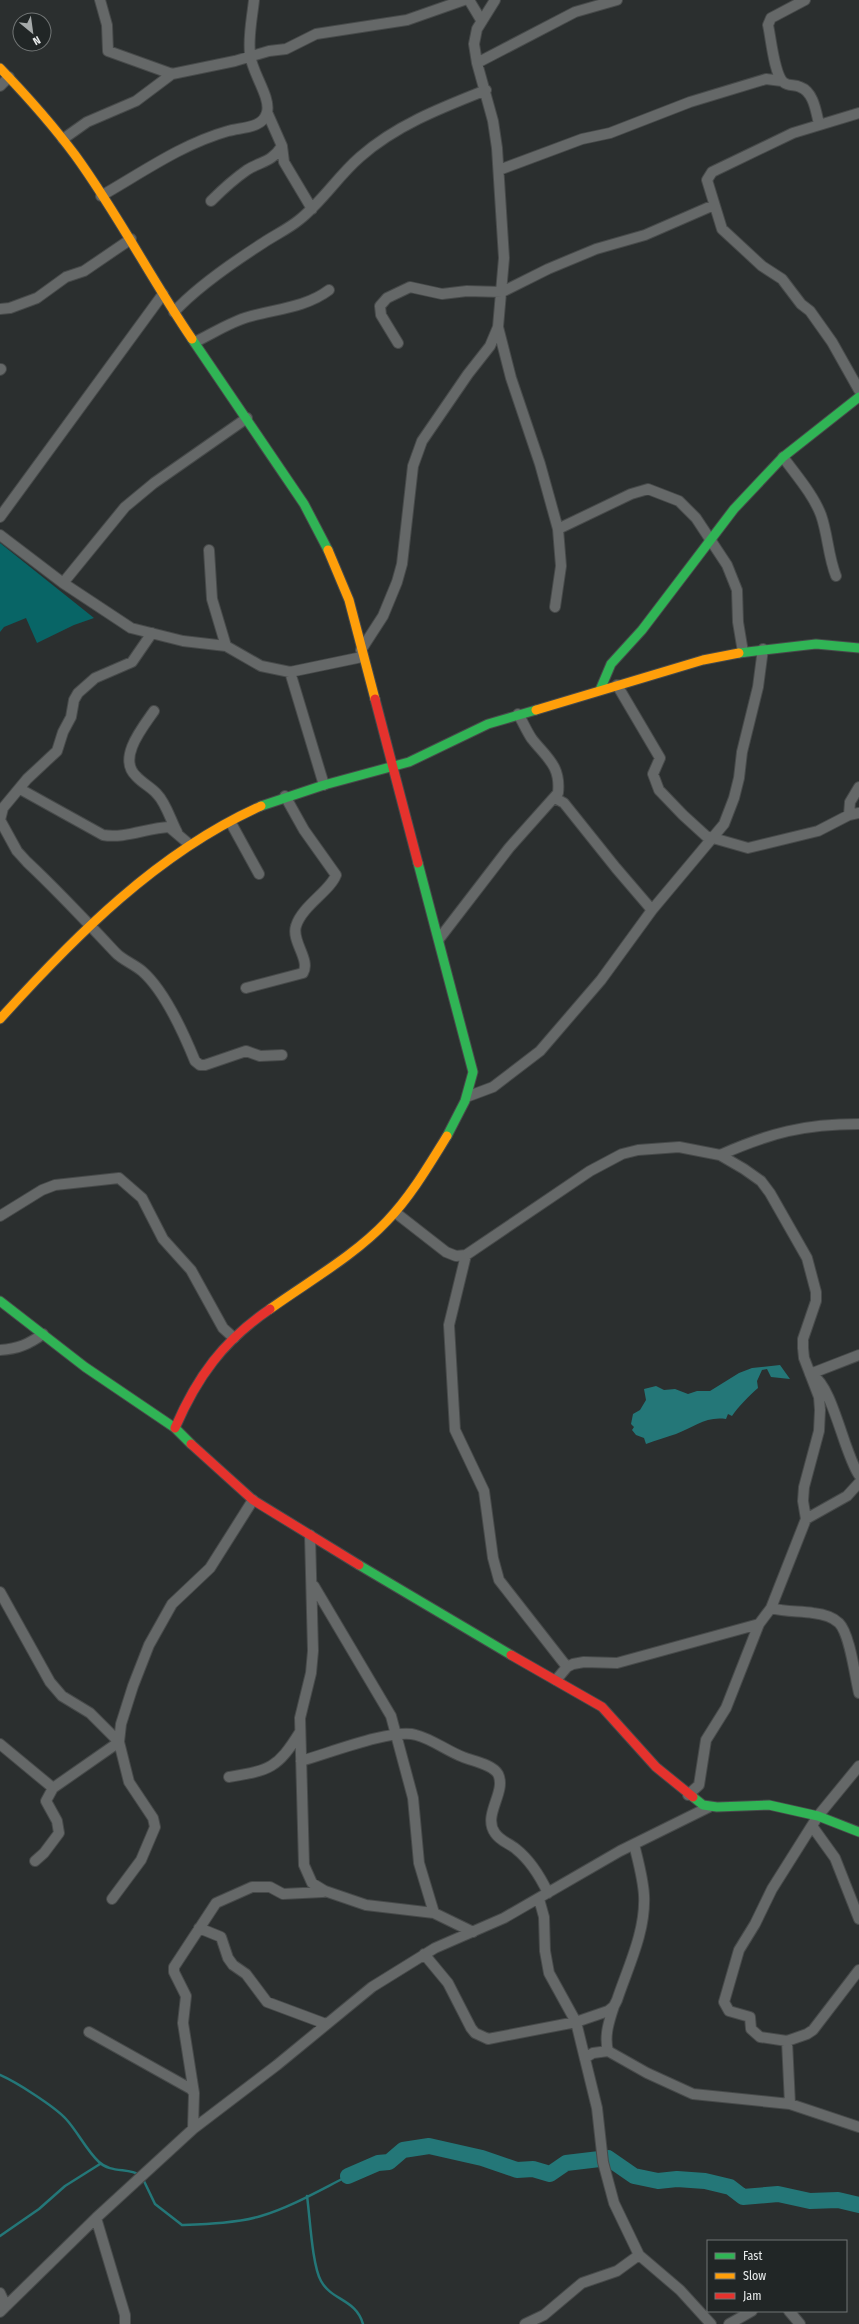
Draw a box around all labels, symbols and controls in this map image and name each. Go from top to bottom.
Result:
north arrow [12,12,52,52]
text: N [31,33,43,48]
legend [707,2240,847,2312]
text: Fast [743,2249,762,2263]
text: Slow [743,2269,766,2283]
text: Jam [743,2289,761,2303]

